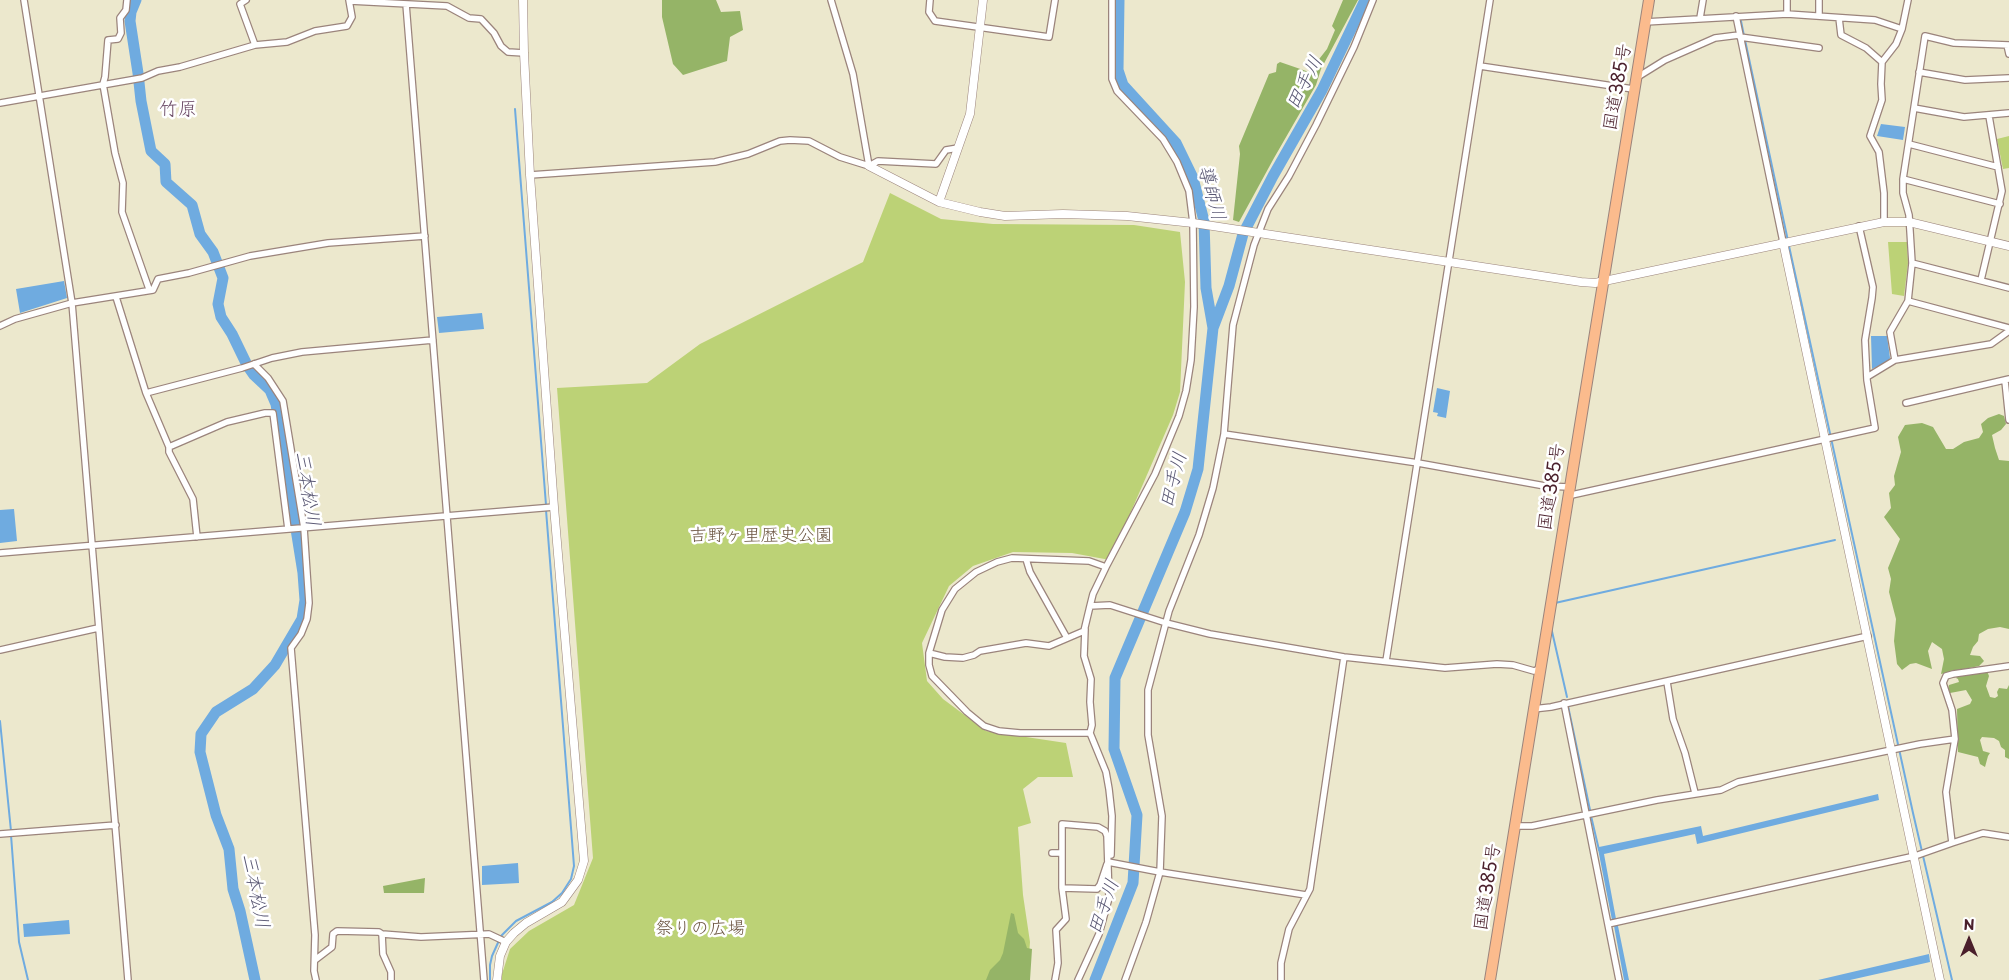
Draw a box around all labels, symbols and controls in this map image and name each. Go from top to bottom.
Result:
street label: 国道385号 [1600,42,1636,132]
water label: 田手川 [1282,52,1328,114]
district label: 竹原 [159,99,197,121]
water label: 導師川 [1193,163,1229,223]
street label: 国道385号 [1534,442,1570,532]
water label: 三本松川 [290,450,324,528]
water label: 田手川 [1156,450,1192,510]
park label: 吉野ヶ里歴史公園 [689,525,833,547]
street label: 国道385号 [1470,842,1506,932]
water label: 三本松川 [237,852,273,930]
water label: 田手川 [1084,876,1124,938]
text: N [1963,914,1975,935]
north arrow [1944,915,1994,965]
park label: 祭りの広場 [655,918,745,940]

